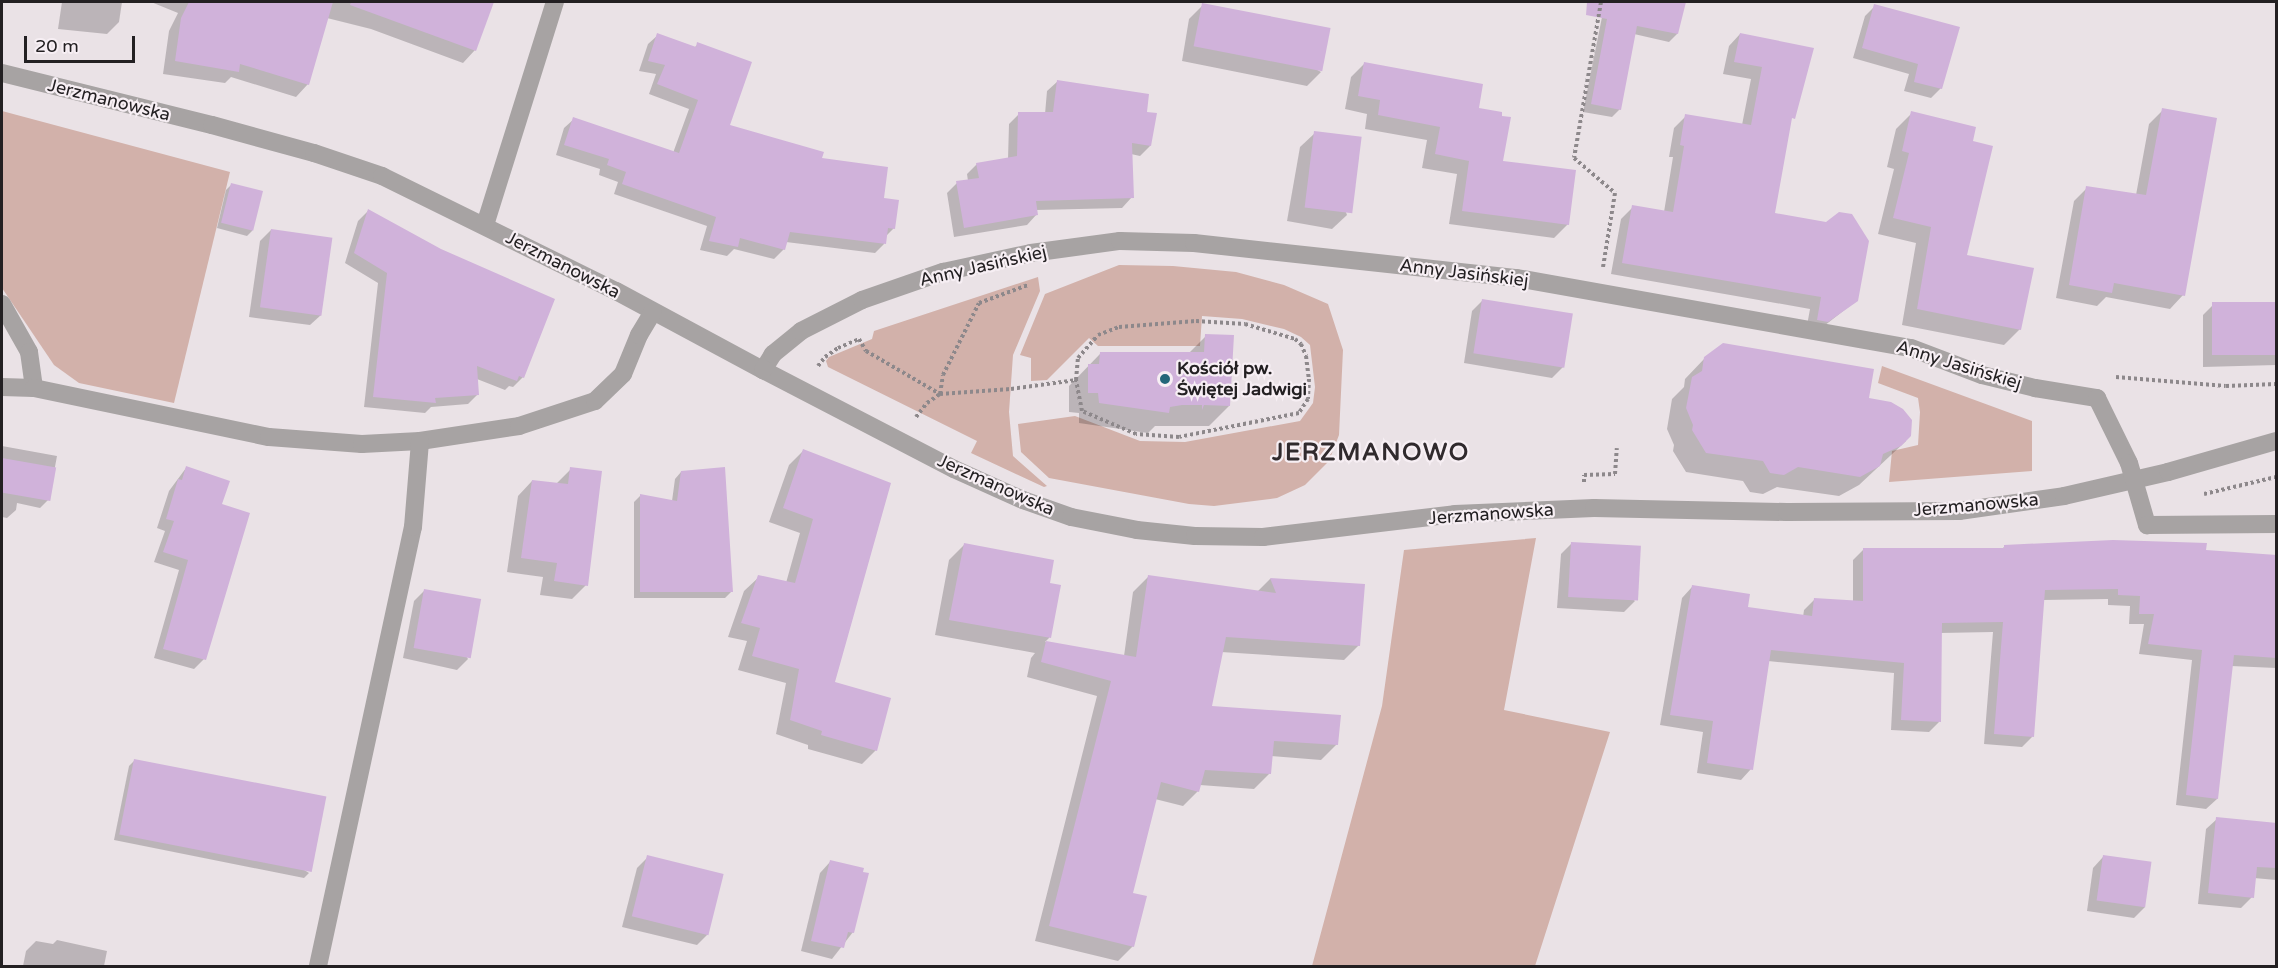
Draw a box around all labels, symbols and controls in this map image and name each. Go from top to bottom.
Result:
scale bar [27,24,138,62]
text: 20 m [35,35,79,57]
street label: Jerzmanowska [46,74,172,126]
street label: Jerzmanowska [502,227,624,303]
street label: Anny Jasińskiej [917,241,1049,291]
street label: Anny Jasińskiej [1398,254,1530,292]
street label: Anny Jasińskiej [1894,336,2024,394]
place label: Kościół pw. Świętej Jadwigi [1177,358,1307,400]
marker: Kościół pw. Świętej Jadwigi [1158,372,1172,386]
district label: JERZMANOWO [1272,439,1470,467]
street label: Jerzmanowska [934,450,1058,520]
street label: Jerzmanowska [1913,489,2039,521]
street label: Jerzmanowska [1428,499,1554,529]

